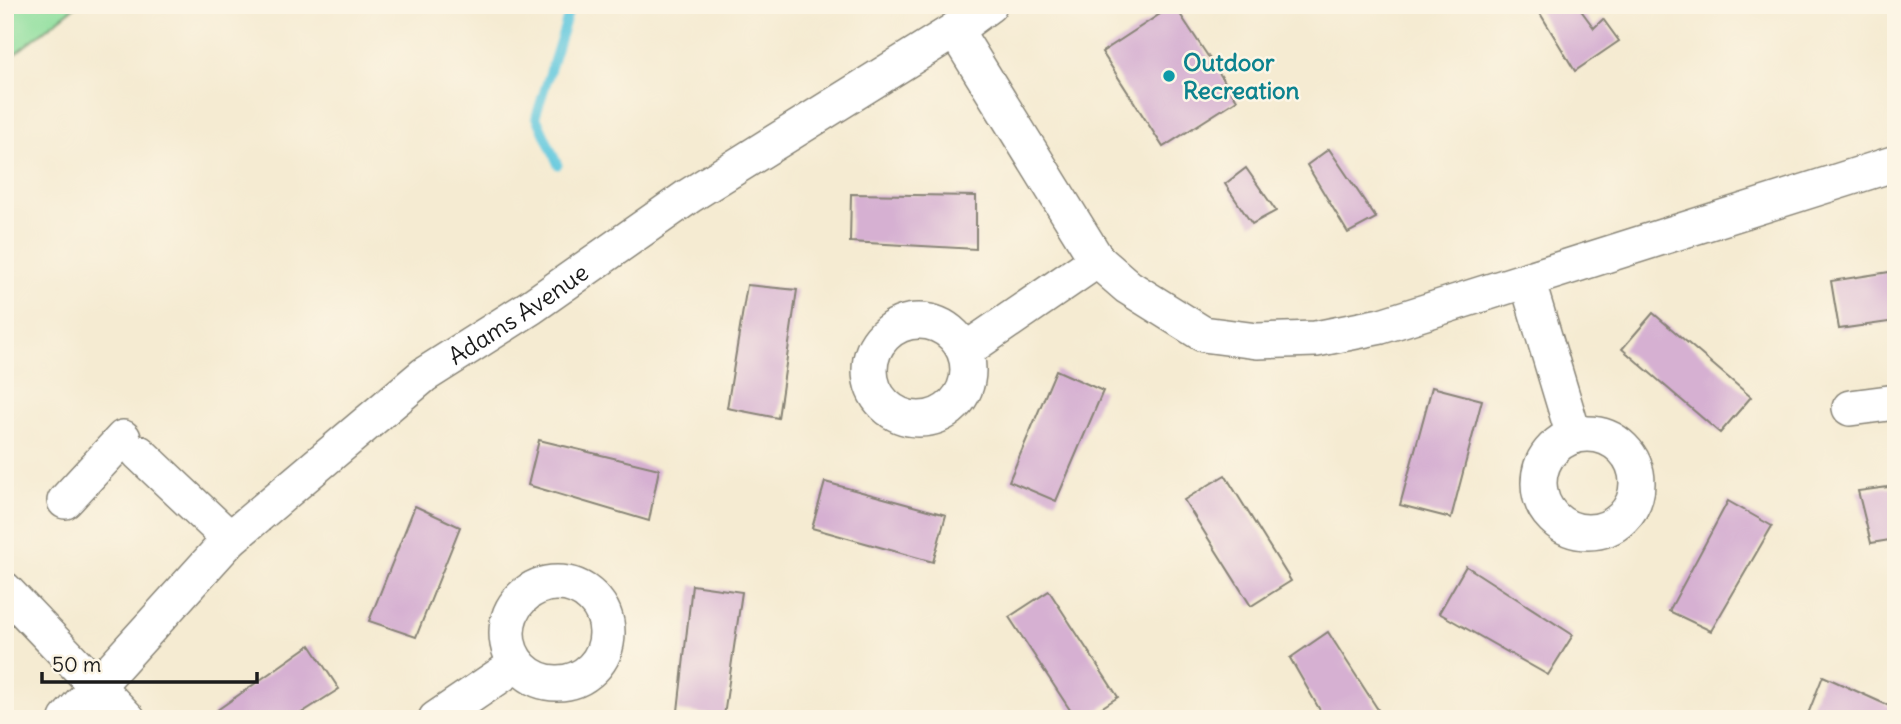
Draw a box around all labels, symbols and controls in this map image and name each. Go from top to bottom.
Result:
place label: Outdoor Recreation [1183,47,1300,105]
marker: Outdoor Recreation [1161,68,1177,84]
street label: Adams Avenue [442,257,594,371]
scale bar [42,640,257,684]
text: 50 m [52,651,101,678]

